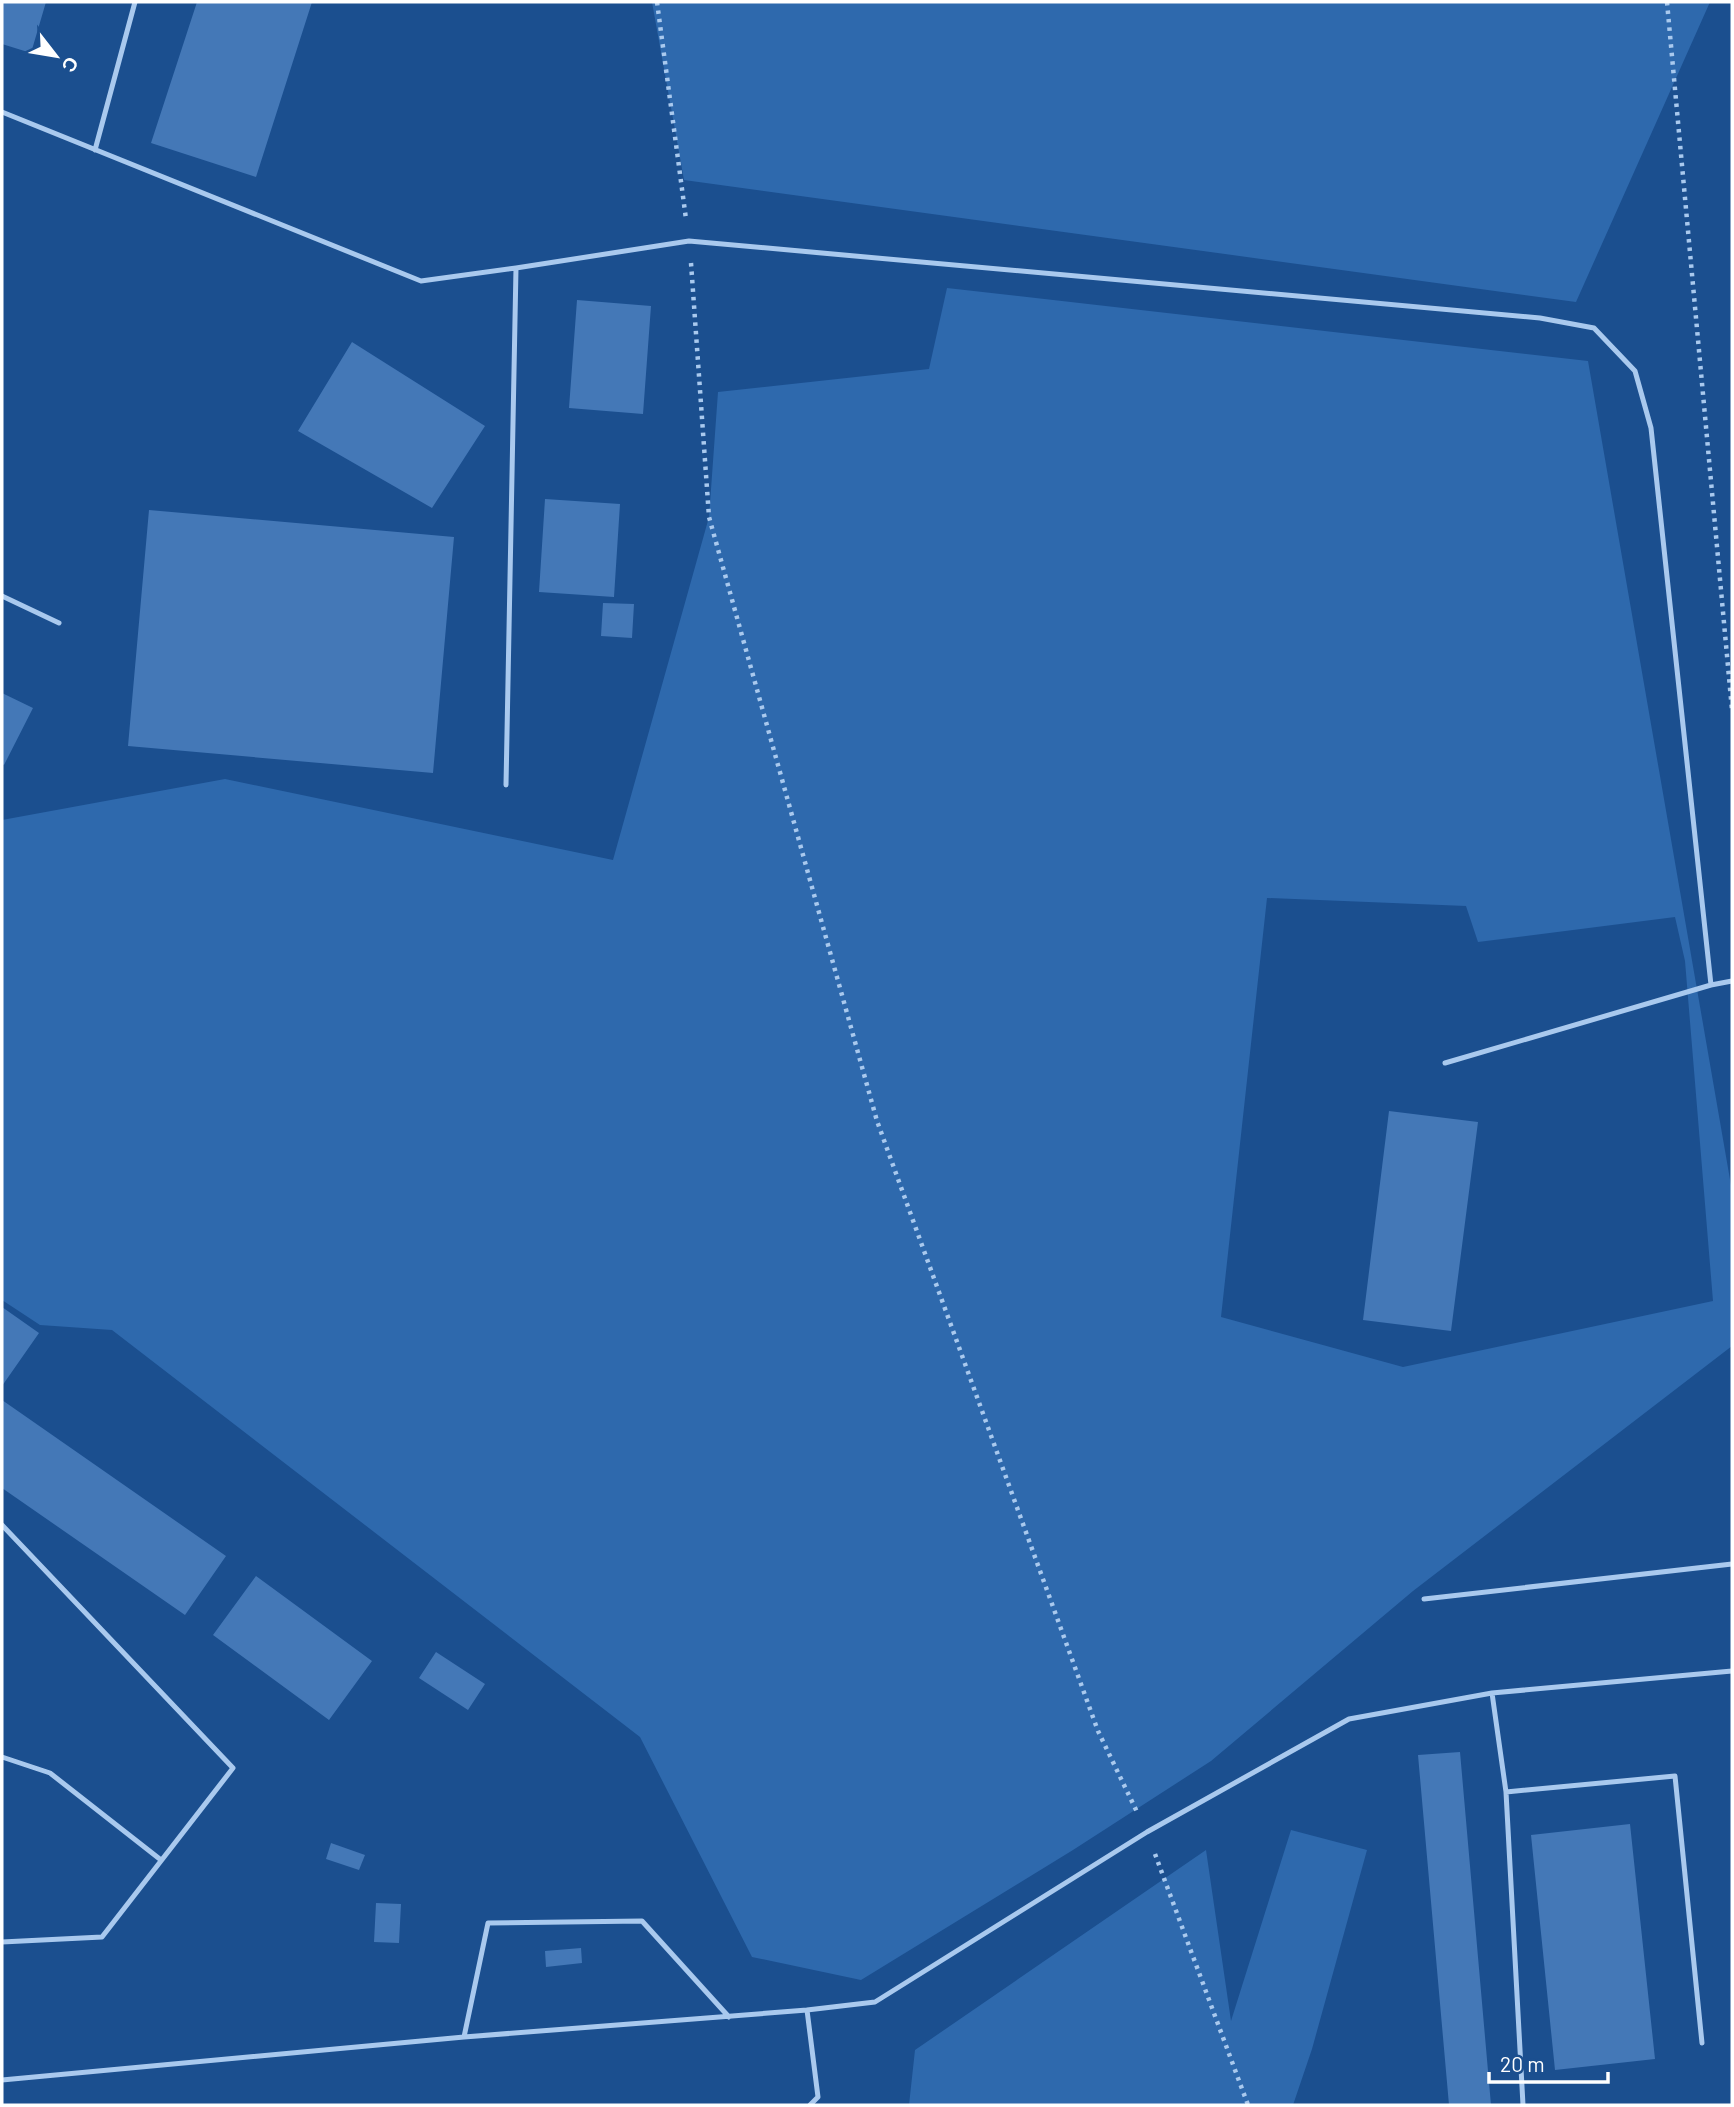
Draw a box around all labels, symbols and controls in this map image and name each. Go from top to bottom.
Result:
north arrow [21,21,91,91]
text: С [57,53,84,77]
scale bar [1489,2040,1608,2084]
text: 20 m [1500,2051,1545,2076]

